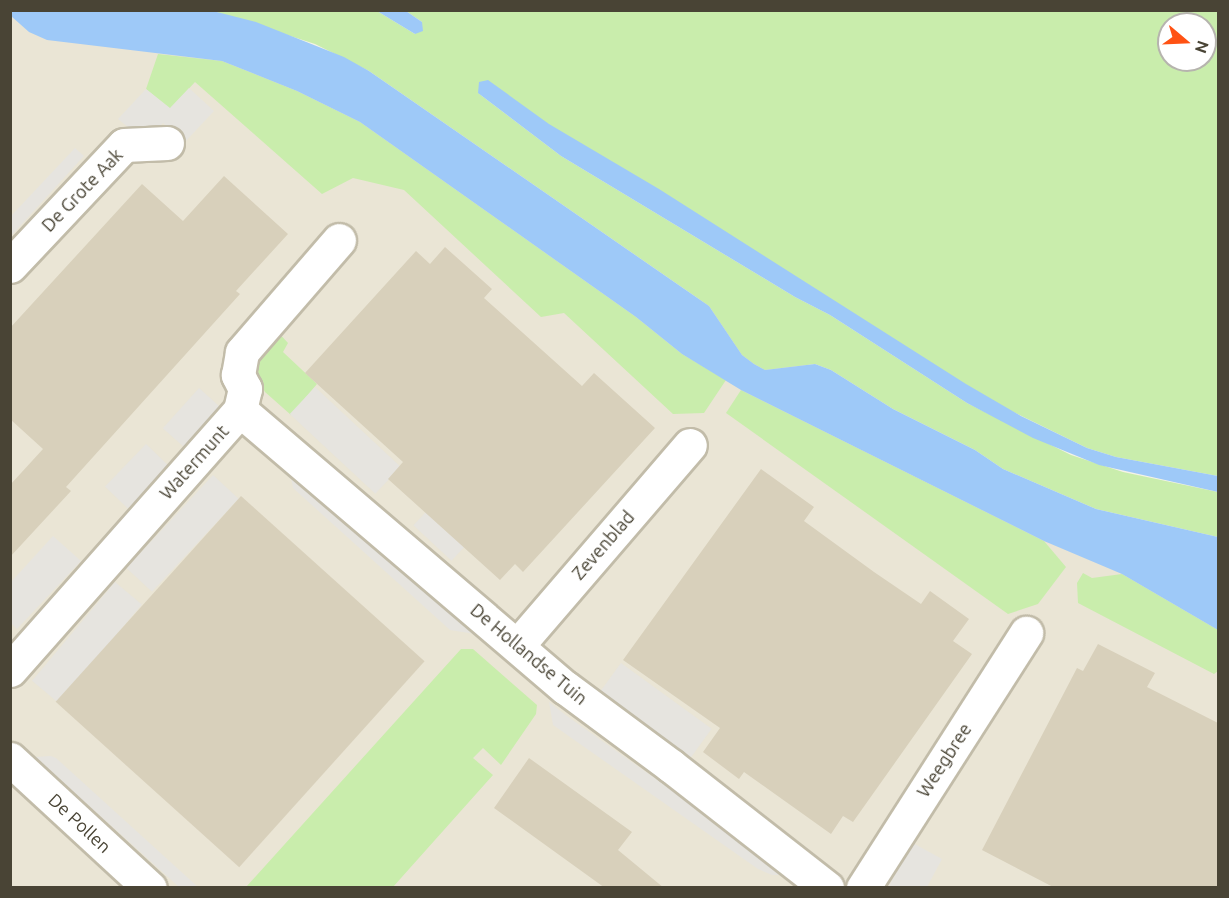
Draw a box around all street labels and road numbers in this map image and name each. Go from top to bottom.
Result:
street label: De Grote Aak [37,144,127,236]
street label: Watermunt [155,420,233,504]
street label: Zevenblad [567,506,639,584]
street label: De Hollandse Tuin [466,599,592,709]
street label: Weegbree [912,719,976,801]
street label: De Pollen [44,789,116,857]

